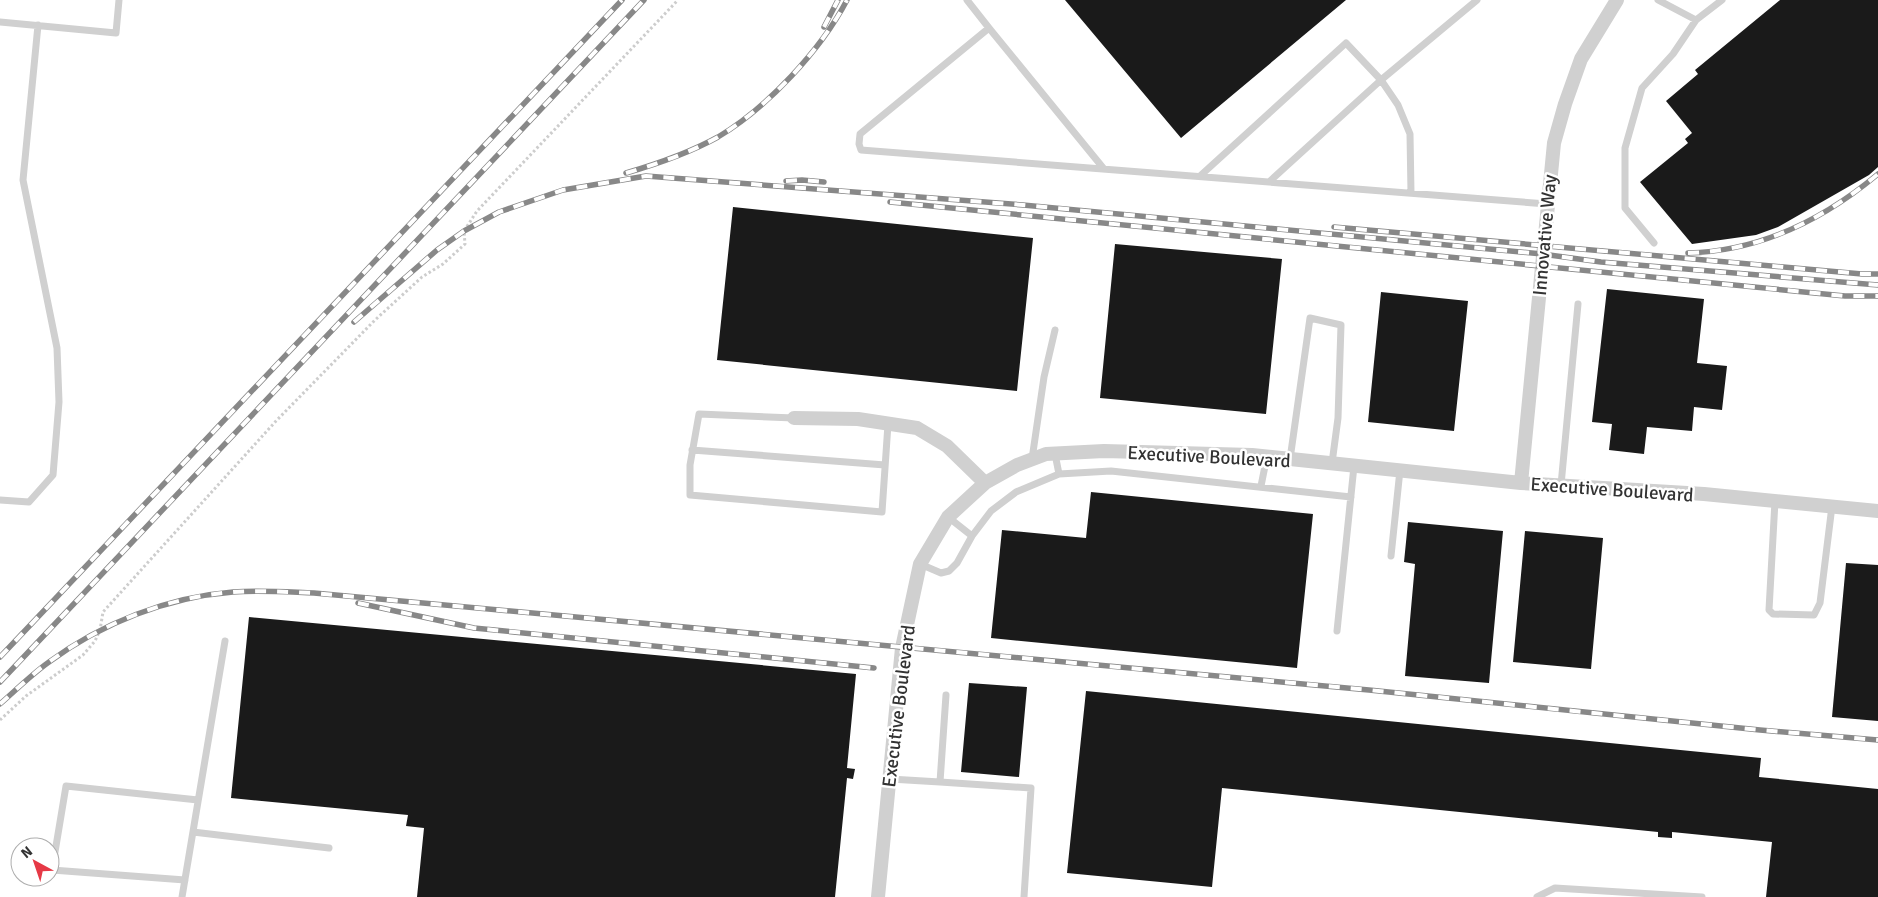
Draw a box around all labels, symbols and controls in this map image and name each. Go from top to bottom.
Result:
street label: Innovative Way [1528,173,1562,297]
street label: Executive Boulevard [1127,441,1291,473]
street label: Executive Boulevard [1530,472,1694,508]
street label: Executive Boulevard [877,624,921,789]
north arrow [10,837,60,887]
text: N [18,843,36,862]

